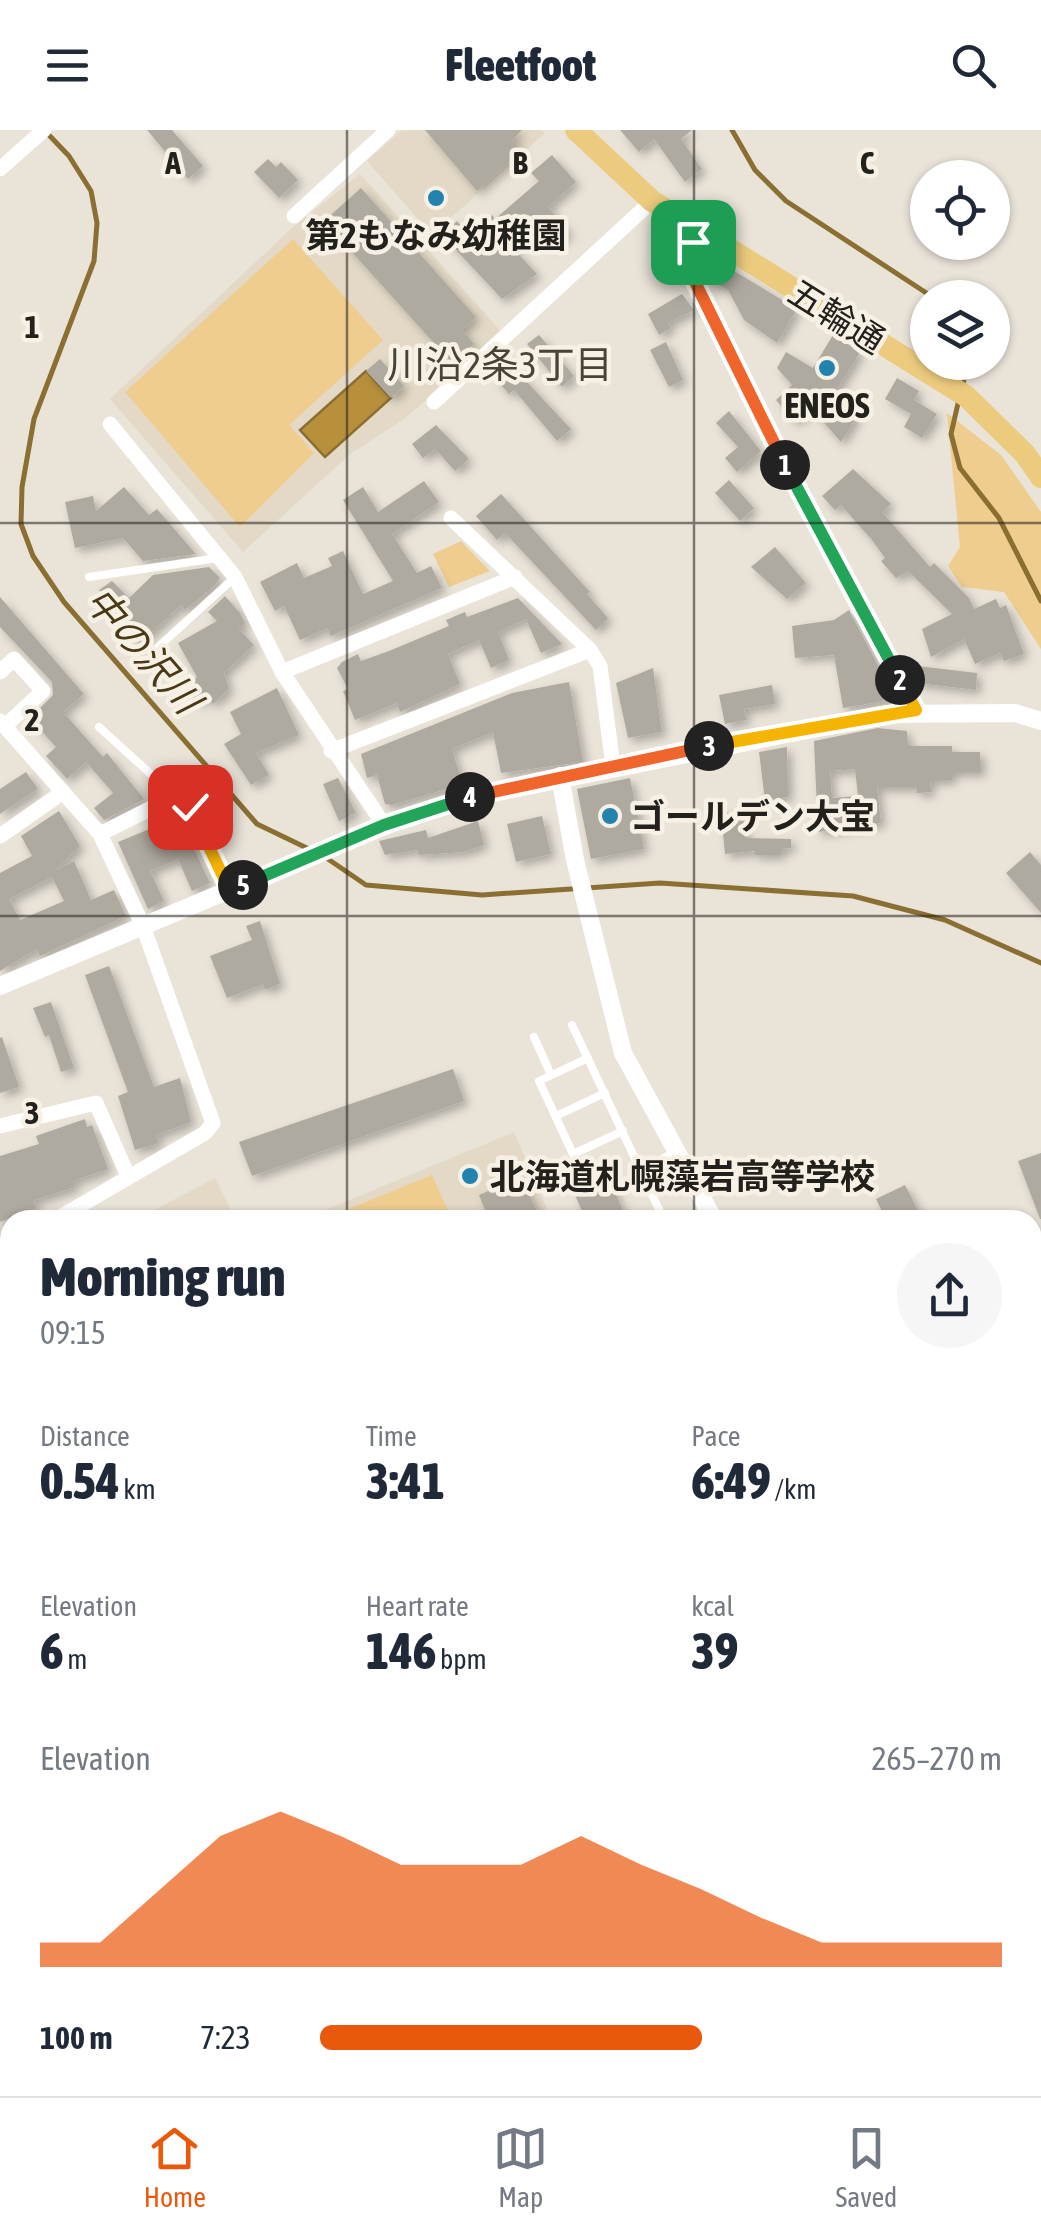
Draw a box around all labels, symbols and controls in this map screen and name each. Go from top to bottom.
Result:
icon: menu [40,38,95,93]
icon: search [946,38,1001,93]
text: Fleetfoot [445,39,596,91]
text: A [164,144,181,181]
text: B [512,144,528,181]
text: C [860,144,875,181]
map controls [910,160,1010,380]
button: locate [910,160,1010,260]
marker: 第2もなみ幼稚園 [425,187,447,209]
pin [651,200,736,285]
place label: 第2もなみ幼稚園 [305,215,567,255]
icon: arrive [666,215,721,270]
street label: 五輪通 [782,271,892,361]
button: layers [910,280,1010,380]
text: 1 [24,308,40,345]
district label: 川沿2条3丁目 [387,343,613,386]
marker: ENEOS [816,357,838,379]
place label: ENEOS [784,385,870,425]
pin: 1 [760,440,810,490]
text: 1 [778,449,792,481]
water label: 中の沢川 [77,579,212,724]
pin: 2 [875,655,925,705]
text: 2 [893,664,907,696]
text: 2 [24,701,40,738]
pin: 3 [684,721,734,771]
text: 3 [702,730,716,762]
pin [148,765,233,850]
pin: 4 [445,772,495,822]
icon: check [163,780,218,835]
text: 4 [463,781,477,813]
place label: ゴールデン大宝 [630,796,875,836]
marker: ゴールデン大宝 [599,805,621,827]
pin: 5 [218,860,268,910]
text: 5 [236,869,250,901]
text: 3 [24,1094,40,1131]
place label: 北海道札幌藻岩高等学校 [490,1156,875,1196]
marker: 北海道札幌藻岩高等学校 [459,1165,481,1187]
button: share [897,1243,1002,1348]
text: Morning run [40,1245,286,1308]
text: 09:15 [40,1314,106,1351]
text: Distance [40,1420,130,1452]
text: Time [366,1420,417,1452]
text: Pace [691,1420,741,1452]
text: 0.54 [40,1452,119,1510]
text: 3:41 [366,1452,445,1510]
text: 6:49 [691,1452,771,1510]
text: km [119,1473,156,1505]
text: /km [771,1473,817,1505]
text: Elevation [40,1590,137,1622]
text: Heart rate [366,1590,469,1622]
text: kcal [691,1590,734,1622]
text: 6 [40,1622,64,1680]
text: 146 [366,1622,436,1680]
text: 39 [691,1622,738,1680]
text: m [64,1643,88,1675]
text: bpm [436,1643,487,1675]
text: Elevation [40,1740,151,1777]
text: 265–270 m [872,1740,1002,1777]
text: 100 m [40,2019,113,2056]
text: 7:23 [200,2019,251,2056]
tab: Home [144,2121,206,2213]
tab: Map [493,2121,548,2213]
tab: Saved [835,2121,897,2213]

